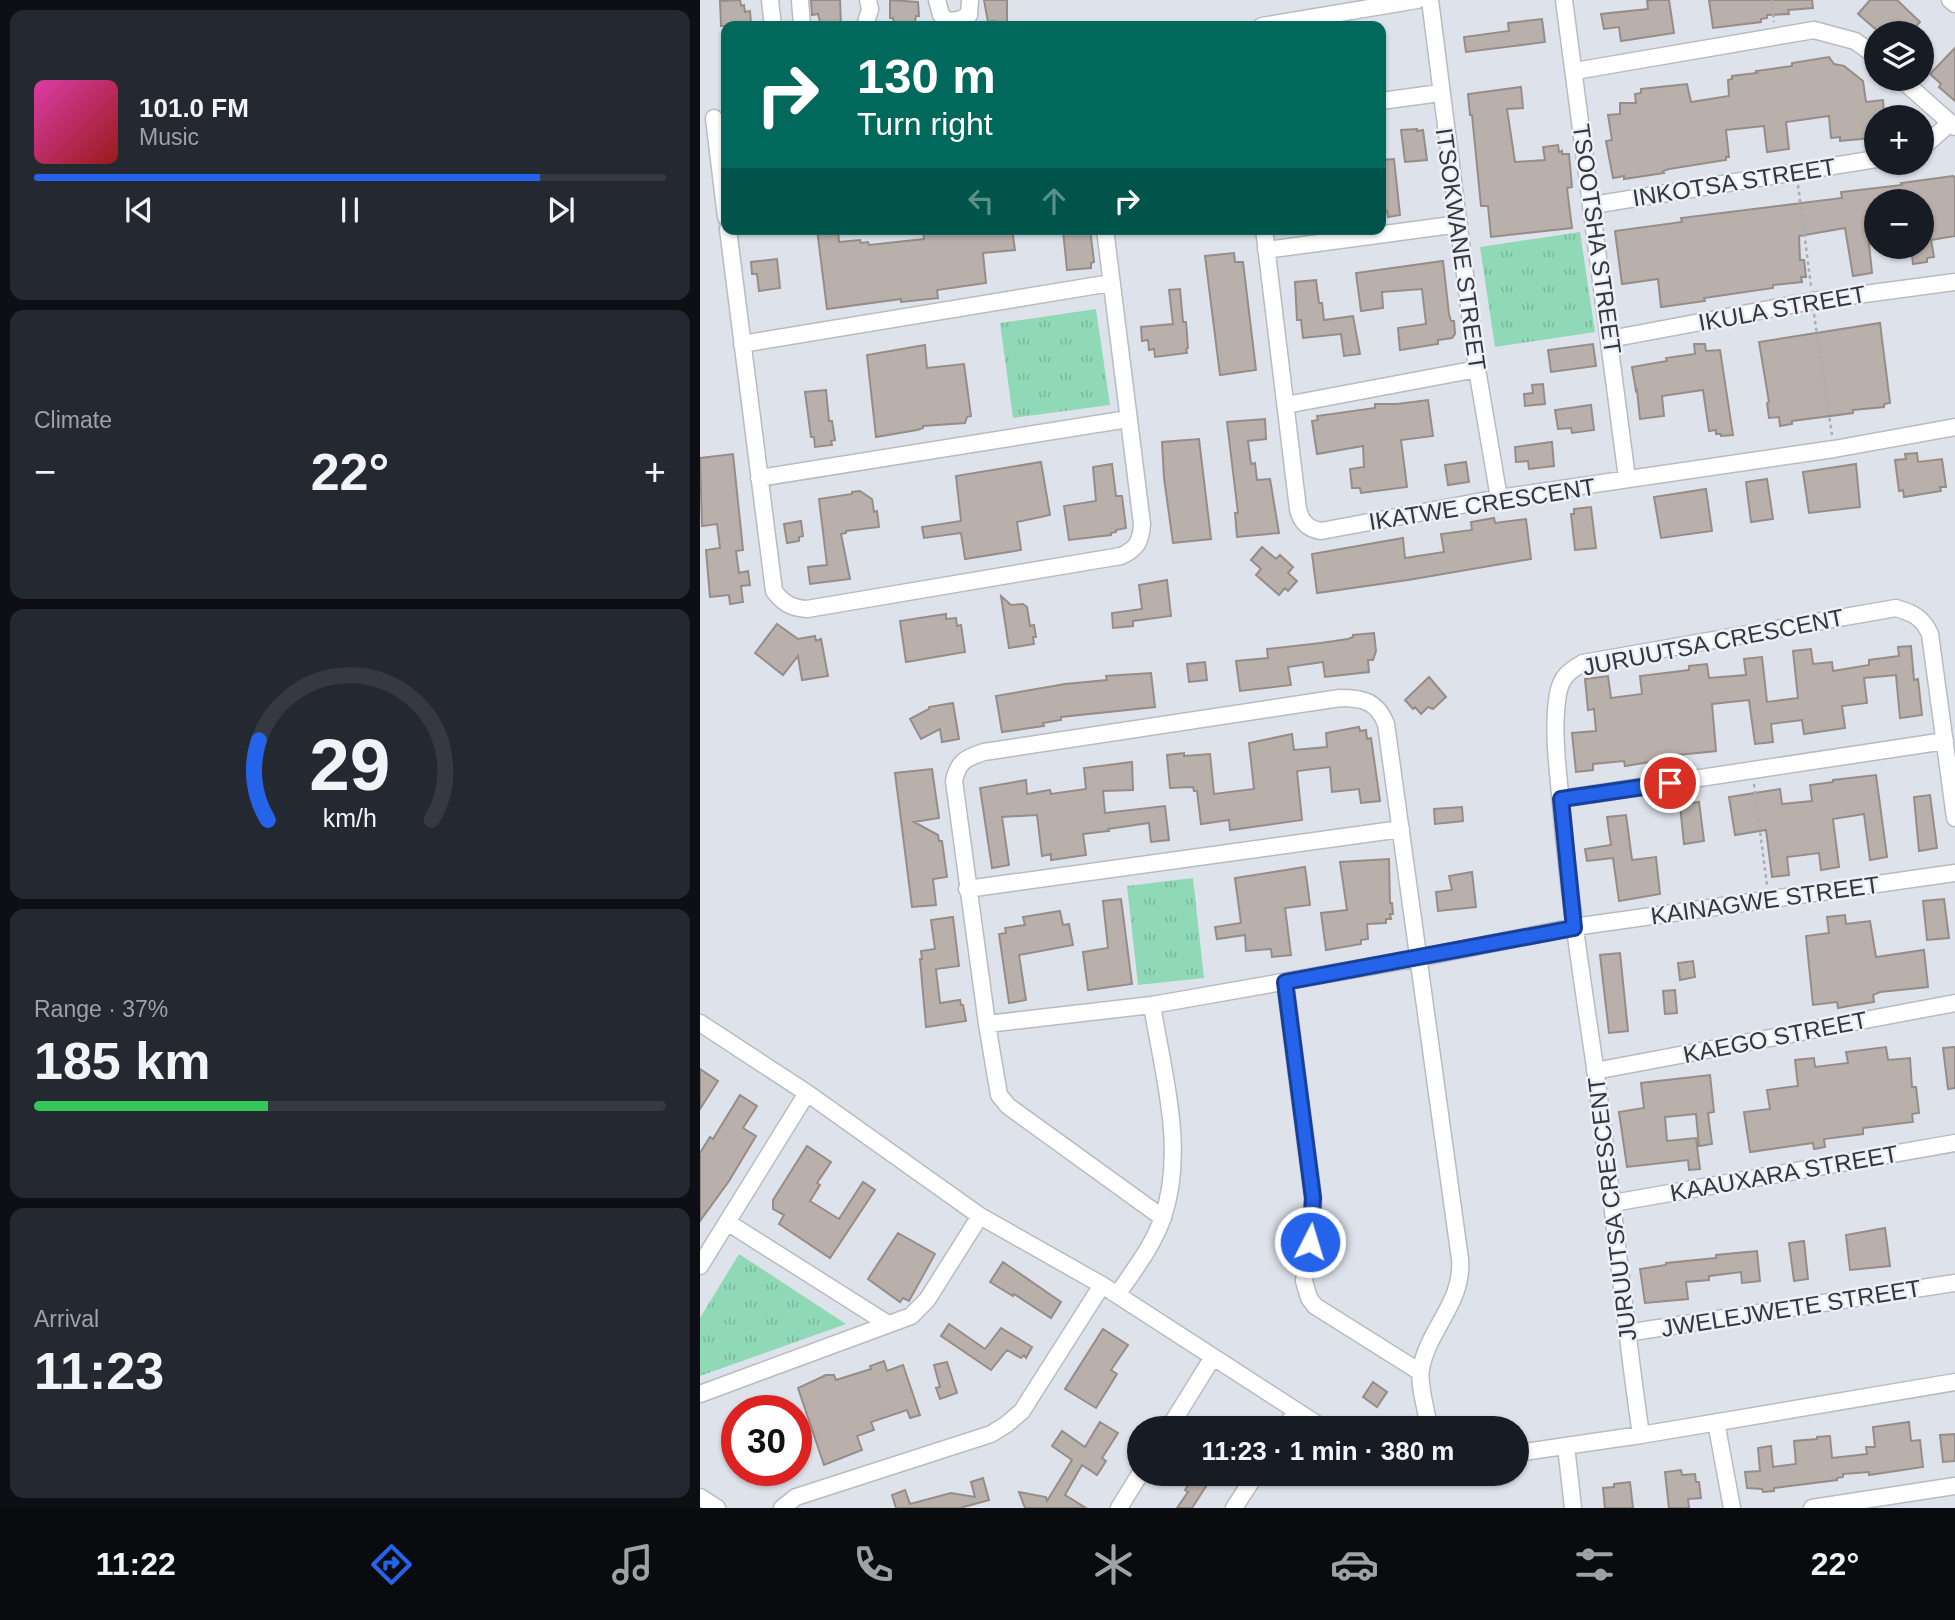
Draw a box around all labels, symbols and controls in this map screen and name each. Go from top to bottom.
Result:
map controls [1864,21,1934,259]
button: layers [1864,21,1934,91]
icon: right [742,49,833,140]
text: 130 m [857,49,996,103]
text: 101.0 FM [139,93,249,123]
button: + [1864,105,1934,175]
text: Turn right [857,106,993,142]
street label: TSOOTSHA STREET [1567,122,1627,356]
text: Music [139,124,199,150]
street label: ITSOKWANE STREET [1431,126,1491,372]
street label: INKOTSA STREET [1630,153,1838,211]
icon: left [962,182,1000,220]
icon: ahead [1035,182,1073,220]
icon: right [1108,182,1146,220]
button: − [1864,189,1934,259]
icon: previous [120,191,158,229]
icon: pause [331,191,369,229]
icon: next [542,191,580,229]
street label: IKULA STREET [1696,280,1868,336]
text: Climate [34,407,112,433]
text: 22° [311,443,389,501]
text: − [34,451,56,493]
text: + [644,451,666,493]
street label: IKATWE CRESCENT [1367,473,1597,535]
street label: JURUUTSA CRESCENT [1580,603,1846,681]
text: 29 [310,724,390,805]
pin [1640,753,1700,813]
icon: arrive [1651,764,1689,802]
text: km/h [323,804,377,832]
street label: KAINAGWE STREET [1649,871,1881,929]
text: Range · 37% [34,996,168,1022]
street label: KAEGO STREET [1681,1006,1870,1068]
text: 185 km [34,1032,210,1090]
street label: JURUUTSA CRESCENT [1582,1075,1642,1342]
street label: KAAUXARA STREET [1668,1140,1900,1206]
position arrow [1273,1205,1347,1279]
street label: JWELEJWETE STREET [1659,1274,1923,1342]
text: Arrival [34,1306,99,1332]
text: 11:23 [34,1342,164,1400]
speed limit sign: 30 [721,1395,812,1486]
text: 11:23 · 1 min · 380 m [1202,1436,1454,1466]
icon: directions [367,1540,416,1589]
icon: music [608,1540,657,1589]
icon: phone [849,1540,898,1589]
icon: climate [1089,1540,1138,1589]
icon: car [1330,1540,1379,1589]
icon: filters [1570,1540,1619,1589]
text: 11:22 [96,1546,176,1582]
text: 22° [1811,1546,1859,1582]

